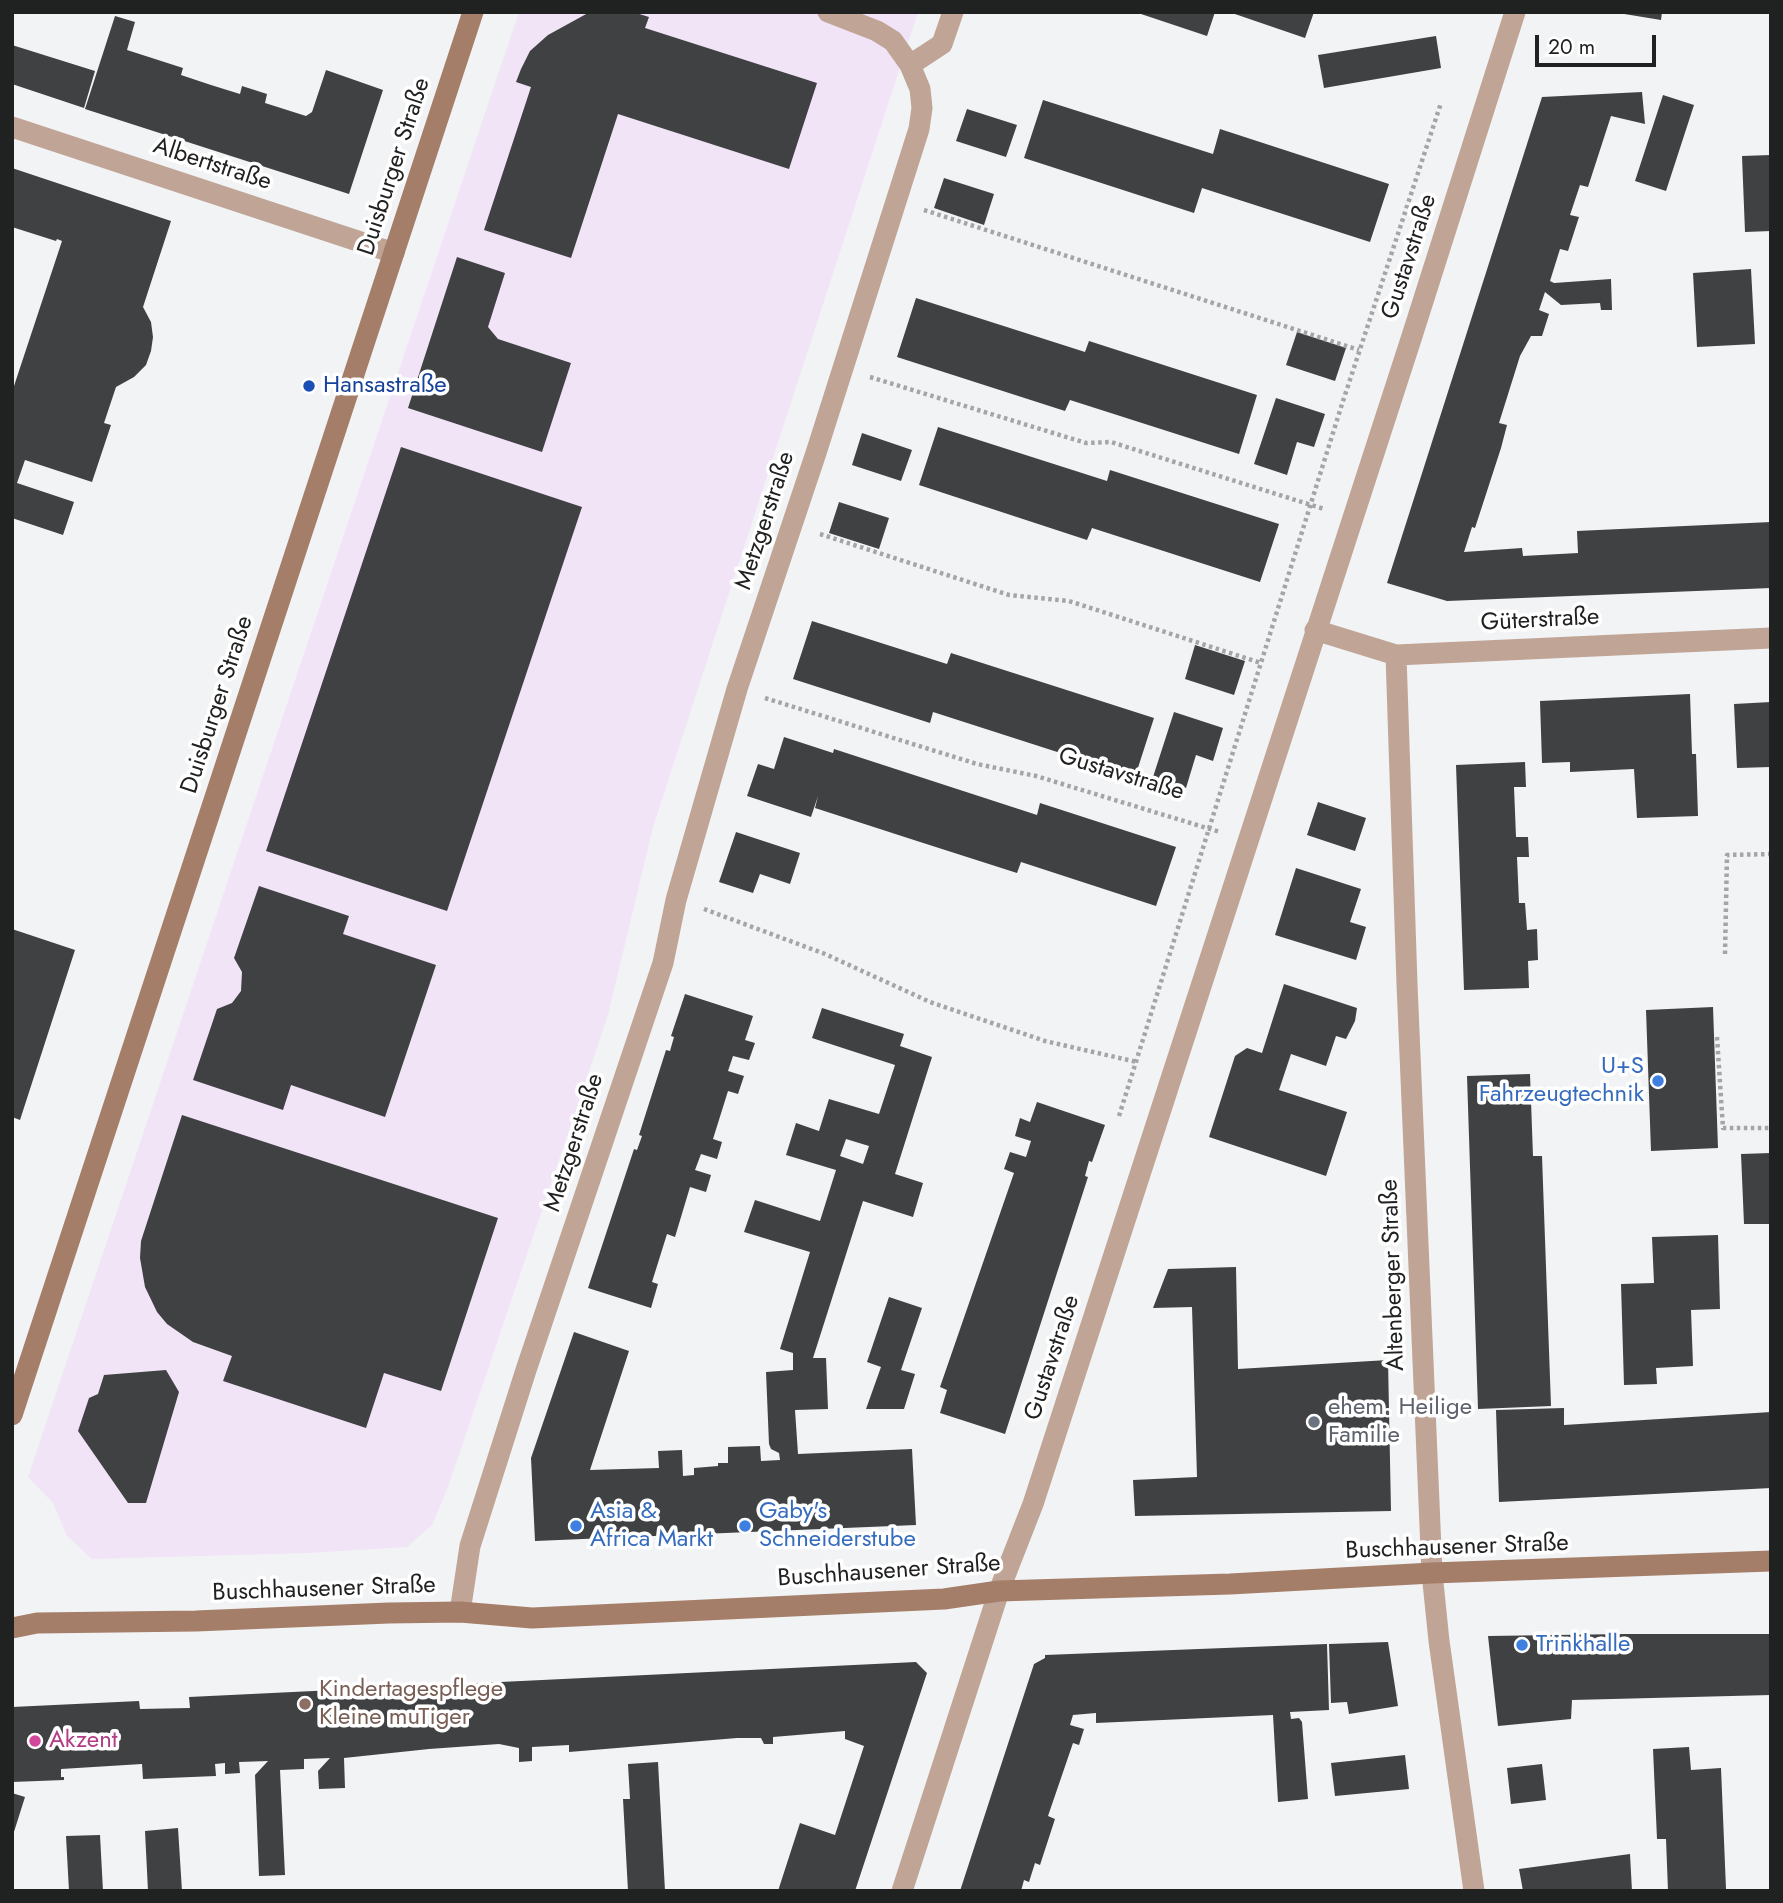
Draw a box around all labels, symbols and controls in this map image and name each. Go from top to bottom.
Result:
scale bar [1538,21,1659,65]
text: 20 m [1548,32,1595,62]
street label: Duisburger Straße [353,75,437,259]
street label: Albertstraße [149,132,275,198]
street label: Gustavstraße [1376,191,1444,323]
place label: Hansastraße [323,372,447,400]
marker: Hansastraße [301,378,317,394]
street label: Metzgerstraße [730,448,802,594]
street label: Güterstraße [1480,604,1600,638]
street label: Duisburger Straße [176,613,260,797]
street label: Gustavstraße [1055,742,1187,808]
place label: U+S Fahrzeugtechnik [1479,1053,1644,1109]
street label: Metzgerstraße [539,1070,611,1216]
marker: U+S Fahrzeugtechnik [1650,1073,1666,1089]
street label: Altenberger Straße [1376,1179,1412,1371]
street label: Gustavstraße [1019,1292,1087,1424]
place label: ehem. Heilige Familie [1328,1394,1472,1450]
marker: ehem. Heilige Familie [1306,1414,1322,1430]
place label: Asia & Africa Markt [590,1498,713,1554]
place label: Gaby's Schneiderstube [759,1498,916,1554]
marker: Asia & Africa Markt [568,1518,584,1534]
marker: Gaby's Schneiderstube [737,1518,753,1534]
street label: Buschhausener Straße [1345,1530,1569,1566]
street label: Buschhausener Straße [777,1550,1001,1594]
street label: Buschhausener Straße [212,1572,436,1608]
place label: Trinkhalle [1536,1631,1630,1659]
marker: Trinkhalle [1514,1637,1530,1653]
place label: Kindertagespflege Kleine muTiger [319,1676,503,1732]
marker: Kindertagespflege Kleine muTiger [297,1696,313,1712]
place label: Akzent [49,1727,118,1755]
marker: Akzent [27,1733,43,1749]

